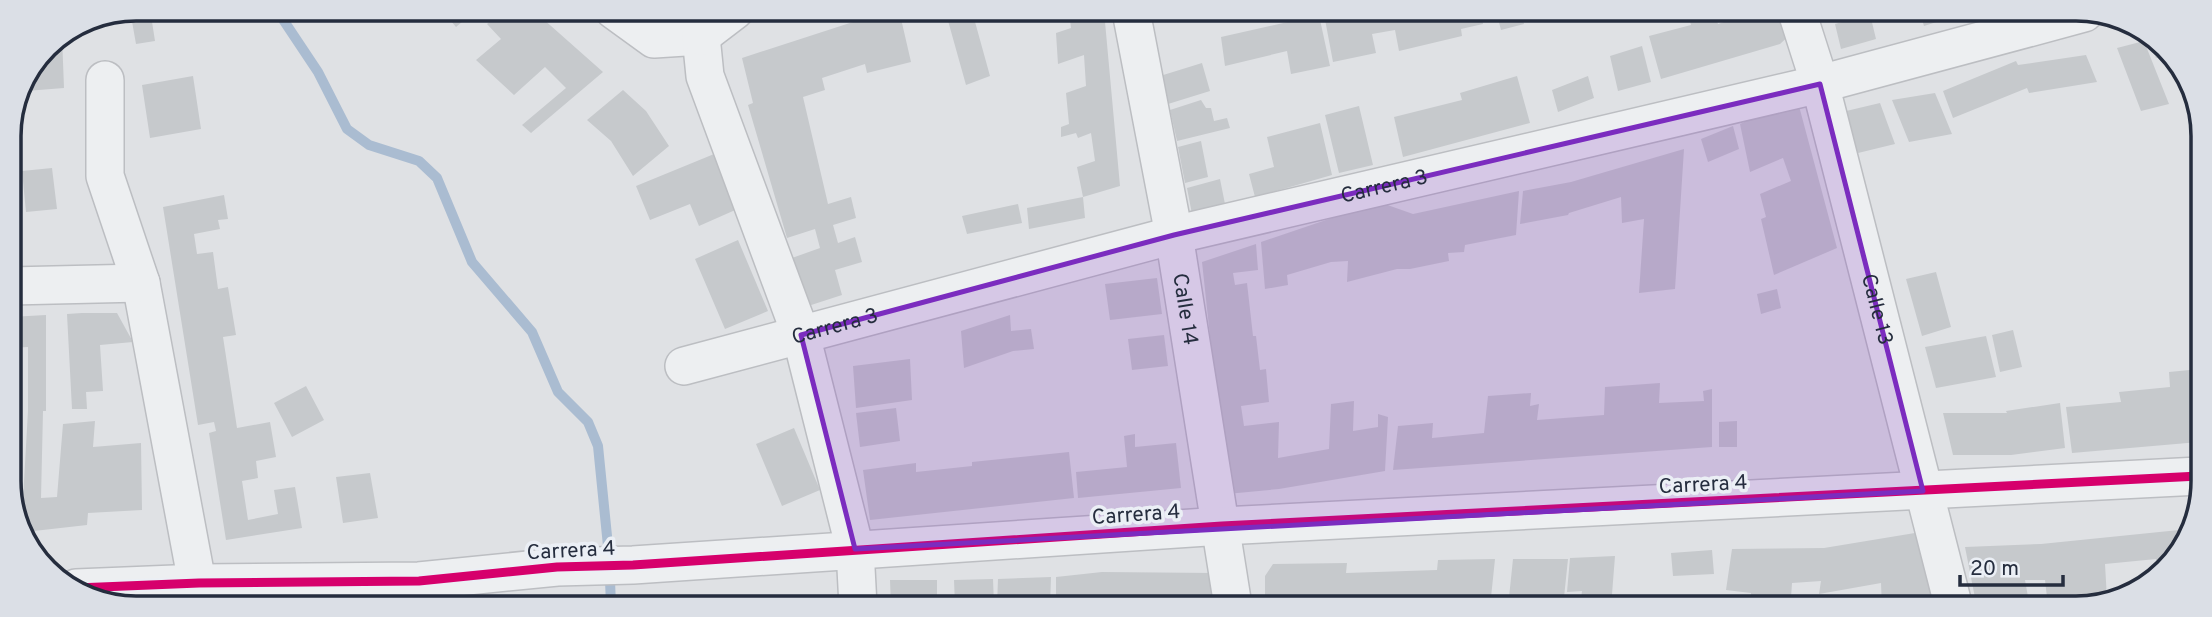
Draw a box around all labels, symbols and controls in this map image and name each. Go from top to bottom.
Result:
street label: Carrera 3 [1338,164,1431,211]
street label: Calle 14 [1165,271,1203,347]
street label: Calle 13 [1854,271,1898,348]
street label: Carrera 3 [789,303,881,352]
street label: Carrera 4 [1658,470,1748,501]
street label: Carrera 4 [1091,499,1181,532]
street label: Carrera 4 [526,536,616,567]
scale bar [1960,544,2063,588]
text: 20 m [1970,556,2019,583]

